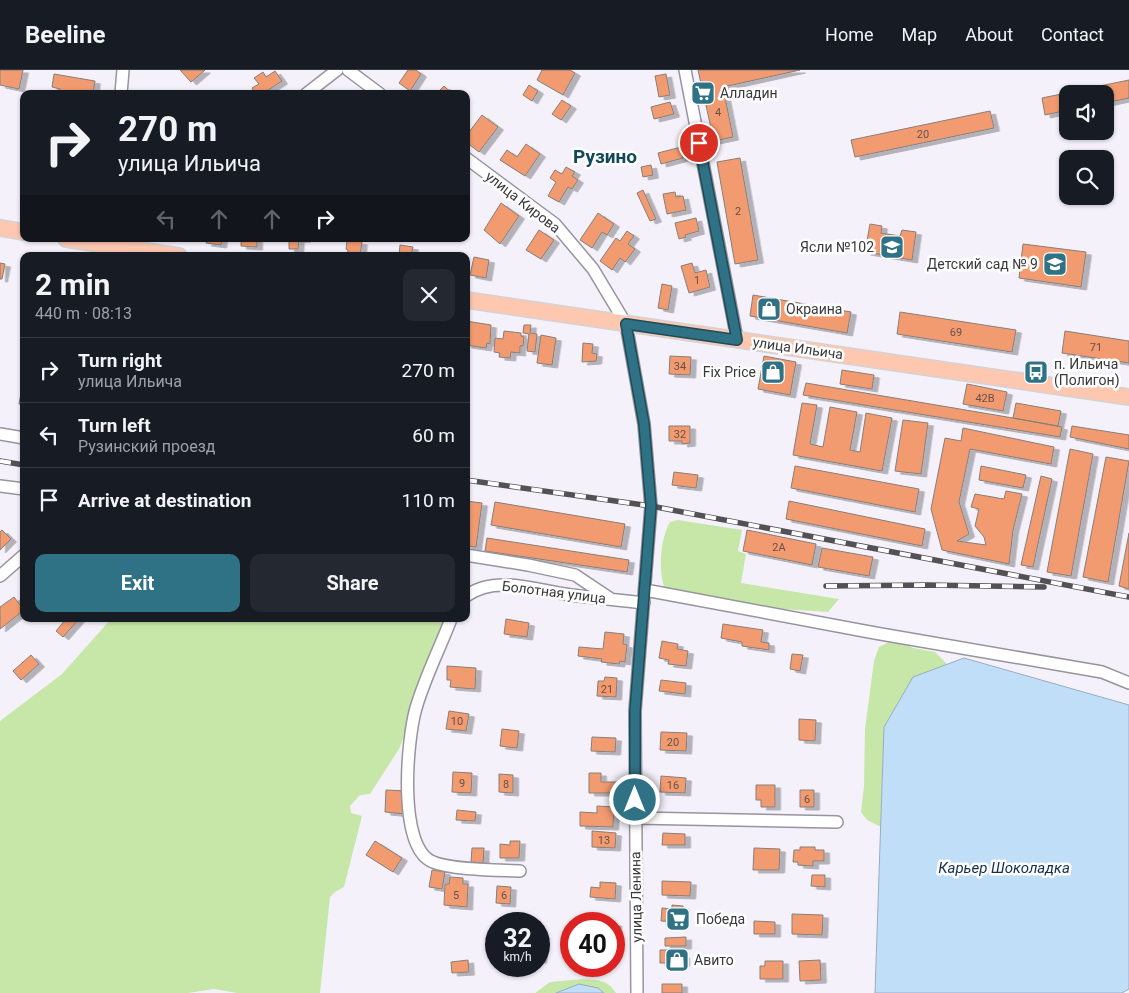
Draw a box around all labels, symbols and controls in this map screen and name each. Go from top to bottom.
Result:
text: Beeline [25,21,105,49]
text: Home [825,24,874,45]
text: Map [902,24,937,45]
text: About [965,24,1013,45]
text: Contact [1041,24,1104,45]
supermarket icon: Алладин [690,80,716,106]
place label: Алладин [720,85,778,101]
map controls [1059,85,1114,205]
button: sound [1059,85,1114,140]
house number: 4 [715,106,721,119]
text: 270 m [118,109,217,150]
icon: right [35,110,100,175]
pin [678,122,720,164]
house number: 20 [917,128,929,141]
icon: arrive [685,129,713,157]
district label: Рузино [573,145,637,168]
button: search [1059,150,1114,205]
text: улица Ильича [118,151,261,176]
street label: улица Кирова [482,168,564,236]
icon: left [152,205,180,233]
icon: ahead [205,205,233,233]
icon: ahead [258,205,286,233]
icon: right [311,205,339,233]
house number: 2 [735,205,741,218]
school or university icon: Ясли №102 [879,234,905,260]
place label: Ясли №102 [800,239,874,255]
school or university icon: Детский сад № 9 [1042,251,1068,277]
place label: Детский сад № 9 [927,256,1038,272]
text: 2 min [35,267,110,302]
button: close [403,269,455,321]
house number: 1 [694,274,700,287]
shop icon: Окраина [756,296,782,322]
place label: Окраина [786,301,842,317]
text: 440 m · 08:13 [35,304,132,323]
house number: 69 [950,326,962,339]
street label: улица Ильича [752,334,844,362]
house number: 71 [1090,341,1102,354]
text: Turn right [78,349,162,372]
icon: right [35,356,63,384]
place label: п. Ильича (Полигон) [1054,356,1120,389]
text: 270 m [402,359,455,382]
shop icon: Fix Price [760,359,786,385]
bus stop icon: п. Ильича (Полигон) [1023,359,1049,385]
house number: 34 [674,360,686,373]
place label: Fix Price [703,364,756,380]
text: улица Ильича [78,372,182,391]
house number: 42В [975,392,995,405]
text: Turn left [78,414,151,437]
icon: left [35,421,63,449]
text: 60 m [412,424,455,447]
house number: 32 [674,428,686,441]
text: Рузинский проезд [78,437,215,456]
icon: arrive [35,486,63,514]
text: Arrive at destination [78,489,251,512]
text: 110 m [402,489,455,512]
house number: 2А [772,541,787,554]
button: Exit [35,554,240,612]
button: Share [250,554,455,612]
street label: Болотная улица [501,578,607,606]
house number: 21 [601,683,613,696]
house number: 10 [451,715,463,728]
house number: 20 [667,736,679,749]
position arrow [608,773,660,825]
house number: 9 [459,777,465,790]
house number: 8 [503,778,509,791]
house number: 16 [667,779,679,792]
house number: 6 [804,793,810,806]
house number: 13 [598,834,610,847]
street label: улица Ленина [627,851,645,943]
water label: Карьер Шоколадка [938,859,1070,877]
house number: 5 [453,889,459,902]
house number: 6 [501,889,507,902]
supermarket icon: Победа [665,906,691,932]
place label: Победа [696,911,745,927]
speed limit sign: 40 [560,912,625,977]
text: 32 [503,924,532,953]
shop icon: Авито [664,947,690,973]
text: km/h [503,950,532,964]
place label: Авито [694,952,734,968]

